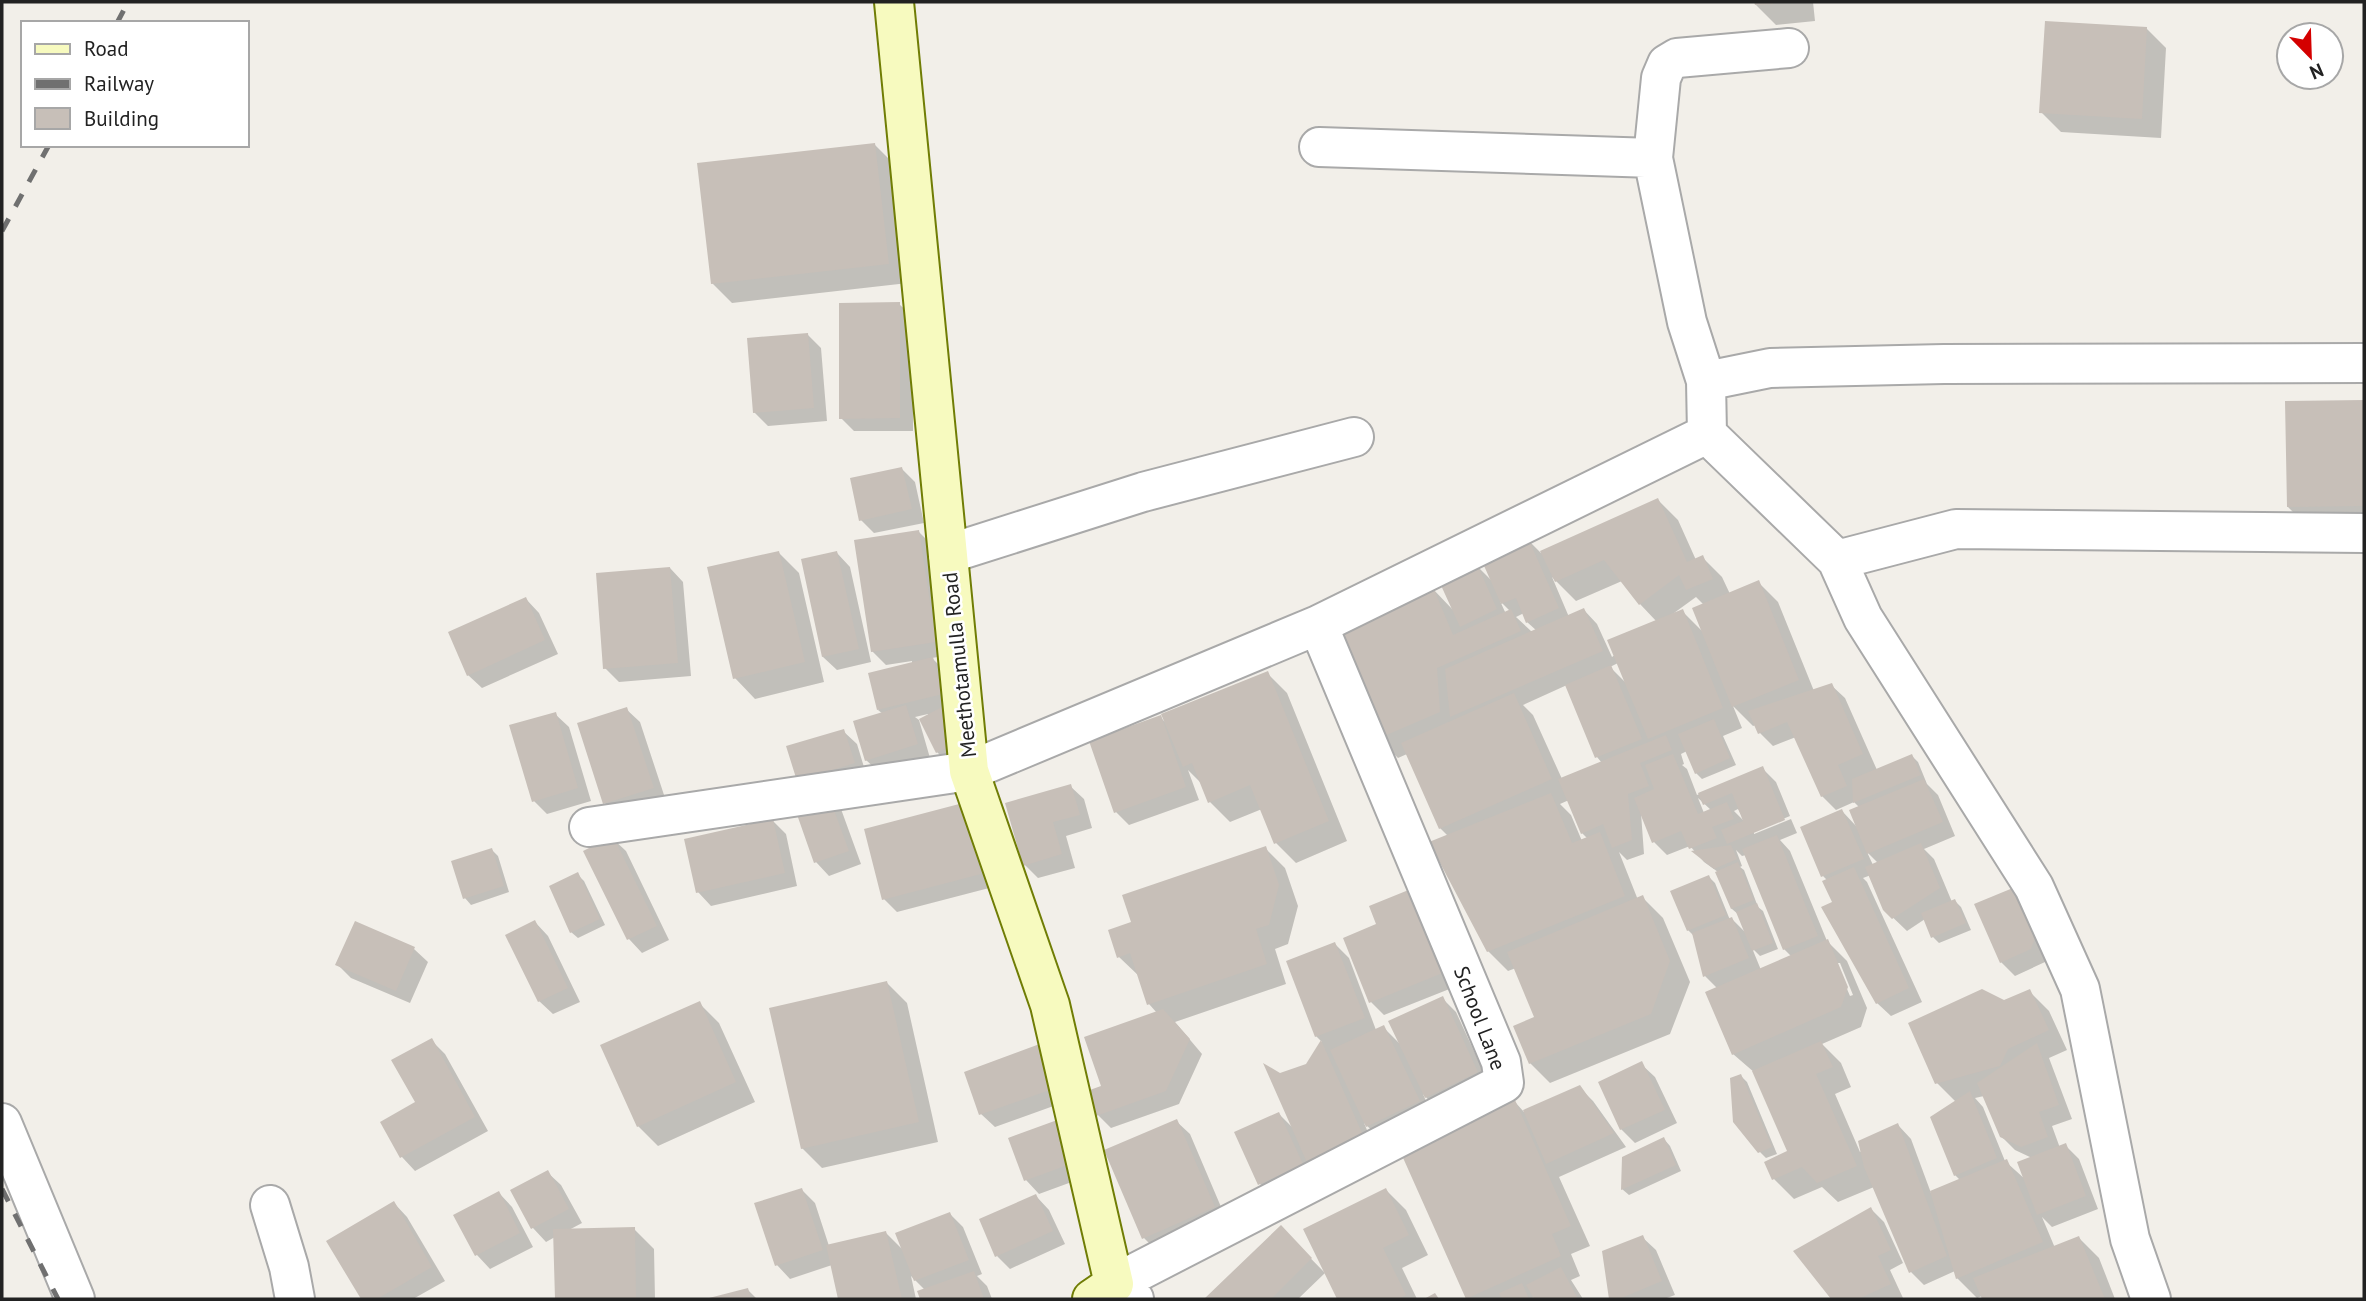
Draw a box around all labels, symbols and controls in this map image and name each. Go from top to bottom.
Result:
legend [21,21,248,147]
north arrow [2275,21,2345,91]
text: Road [84,35,128,62]
text: N [2306,58,2327,85]
text: Railway [84,70,154,97]
text: Building [84,105,159,132]
street label: Meethotamulla Road [936,571,982,759]
street label: School Lane [1448,962,1512,1074]

